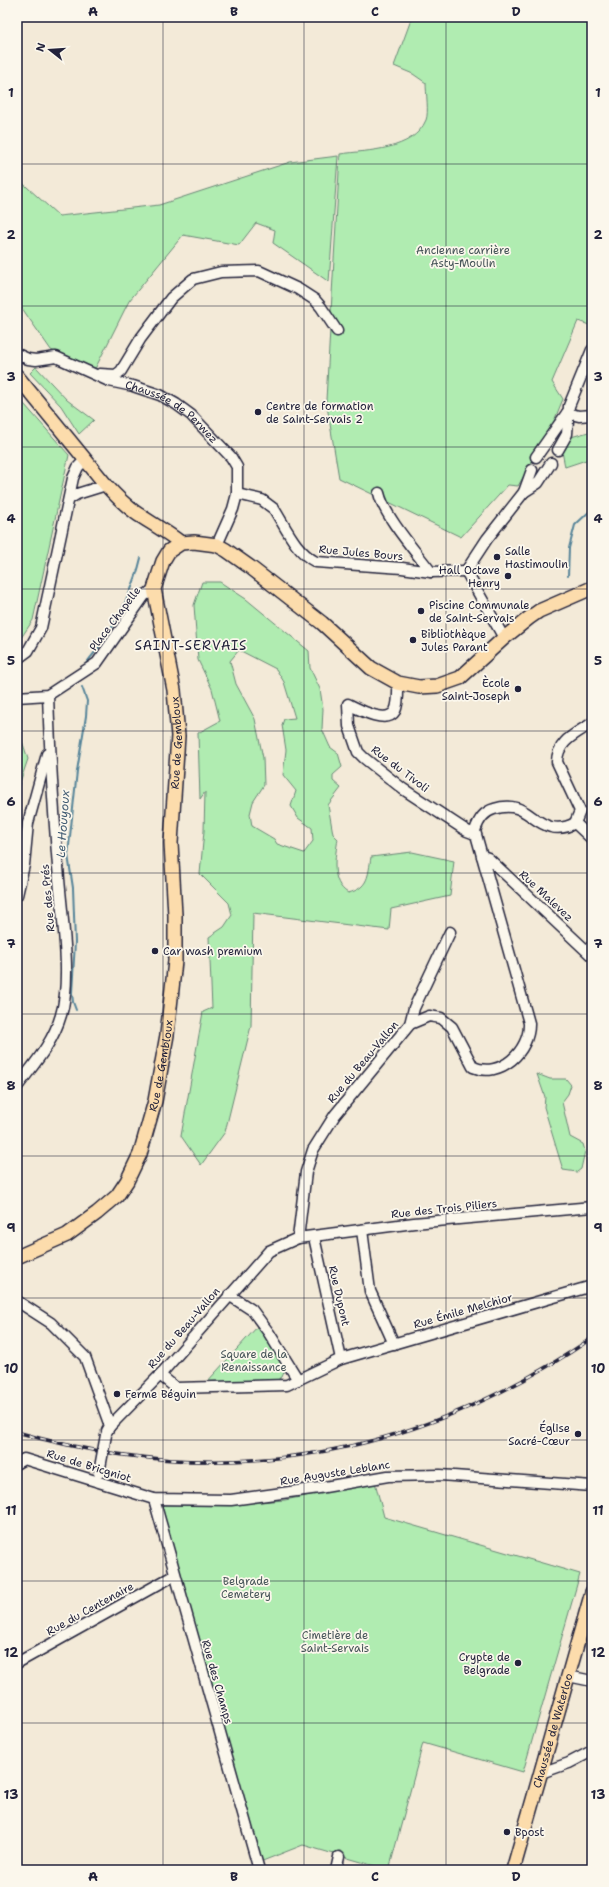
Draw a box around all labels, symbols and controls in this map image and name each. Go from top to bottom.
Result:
text: A [88,3,98,20]
text: B [230,3,238,20]
text: C [371,3,379,20]
text: D [511,3,521,20]
north arrow [30,30,70,70]
text: N [32,41,49,54]
text: 1 [8,84,14,101]
text: 1 [595,84,601,101]
text: 2 [6,226,16,243]
text: 2 [593,226,603,243]
park label: Ancienne carrière Asty-Moulin [416,243,510,271]
text: 3 [6,368,16,385]
text: 3 [593,368,603,385]
street label: Chaussée de Perwez [124,377,221,446]
place label: Centre de formation de Saint-Servais 2 [266,399,374,427]
marker: Centre de formation de Saint-Servais 2 [253,407,263,417]
text: 4 [6,510,16,527]
text: 4 [593,510,603,527]
street label: Rue Jules Bours [318,542,404,564]
place label: Salle Hastimoulin [505,544,568,572]
marker: Salle Hastimoulin [492,552,502,562]
place label: Hall Octave Henry [439,563,500,591]
marker: Hall Octave Henry [503,571,513,581]
street label: Place Chapelle [86,584,144,654]
place label: Piscine Communale de Saint-Servais [429,598,530,626]
marker: Piscine Communale de Saint-Servais [416,606,426,616]
place label: Bibliothèque Jules Parant [421,627,488,655]
marker: Bibliothèque Jules Parant [408,635,418,645]
district label: SAINT-SERVAIS [135,637,247,654]
text: 5 [7,652,15,669]
text: 5 [594,652,602,669]
place label: Ècole Saint-Joseph [442,675,510,704]
marker: Ècole Saint-Joseph [513,684,523,694]
street label: Rue de Gembloux [167,696,186,790]
street label: Rue du Tivoli [368,742,432,796]
water label: Le Houyoux [53,789,73,858]
text: 6 [6,793,16,810]
text: 6 [593,793,603,810]
street label: Rue des Prés [38,863,58,933]
street label: Rue Malevez [516,867,576,925]
text: 7 [6,935,16,952]
text: 7 [593,935,603,952]
place label: Car wash premium [163,944,263,959]
marker: Car wash premium [150,946,160,956]
street label: Rue du Beau-Vallon [324,1018,402,1106]
street label: Rue de Gembloux [145,1019,176,1113]
text: 8 [6,1077,16,1094]
text: 8 [593,1077,603,1094]
street label: Rue des Trois Piliers [390,1196,498,1222]
text: 9 [6,1219,16,1236]
text: 9 [593,1219,603,1236]
street label: Rue Dupont [325,1264,353,1328]
street label: Rue du Beau-Vallon [145,1284,224,1372]
street label: Rue Émile Melchior [411,1289,514,1332]
park label: Square de la Renaissance [221,1347,288,1375]
text: 10 [4,1360,18,1377]
text: 10 [591,1360,605,1377]
place label: Ferme Béguin [125,1387,196,1402]
marker: Ferme Béguin [112,1389,122,1399]
place label: Église Sacré-Cœur [508,1420,570,1449]
marker: Église Sacré-Cœur [573,1429,583,1439]
street label: Rue de Bricgniot [45,1446,133,1486]
street label: Rue Auguste Leblanc [279,1457,392,1489]
text: 11 [5,1502,17,1519]
text: 11 [592,1502,604,1519]
park label: Belgrade Cemetery [221,1574,271,1602]
street label: Rue du Centenaire [44,1579,136,1639]
park label: Cimetière de Saint-Servais [301,1628,369,1656]
street label: Rue des Champs [198,1638,236,1726]
text: 12 [4,1644,18,1661]
text: 12 [591,1644,605,1661]
place label: Crypte de Belgrade [459,1650,510,1678]
marker: Crypte de Belgrade [513,1658,523,1668]
street label: Chaussée de Waterloo [529,1671,576,1790]
text: 13 [4,1786,18,1803]
text: 13 [591,1786,605,1803]
place label: Bpost [515,1825,544,1840]
marker: Bpost [502,1827,512,1837]
text: A [88,1868,98,1885]
text: B [230,1868,238,1885]
text: C [371,1868,379,1885]
text: D [511,1868,521,1885]

